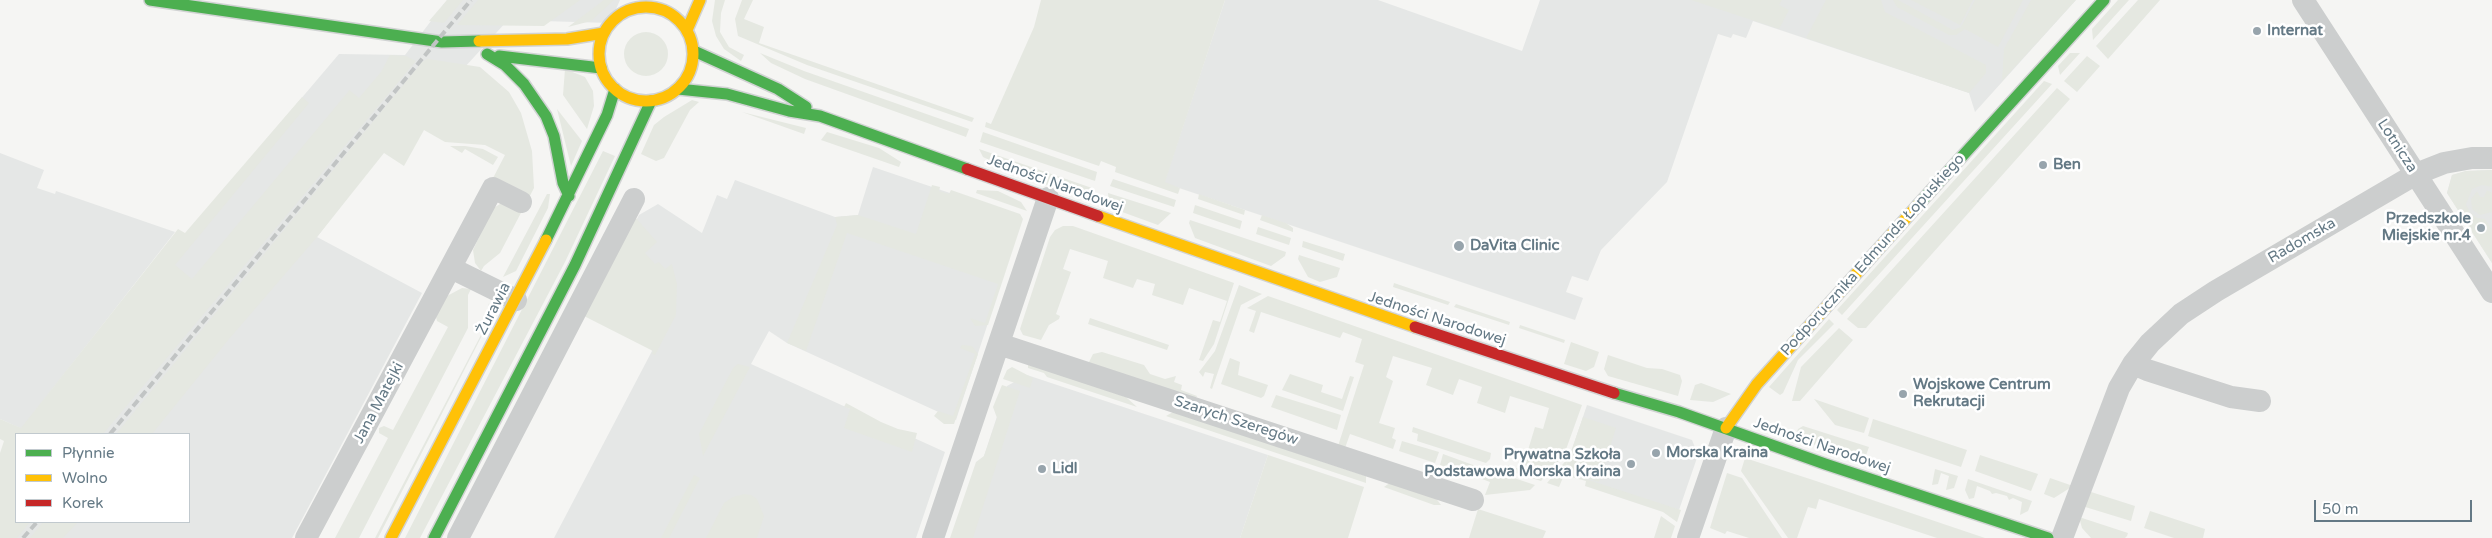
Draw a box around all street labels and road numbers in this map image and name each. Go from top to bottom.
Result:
street label: Lotnicza [2373,116,2421,176]
street label: Podporucznika Edmunda Łopuskiego [1777,150,1969,360]
street label: Jedności Narodowej [984,151,1126,217]
street label: Radomska [2265,214,2339,268]
street label: Żurawia [473,280,515,338]
street label: Jedności Narodowej [1366,288,1508,350]
street label: Jana Matejki [350,359,408,447]
street label: Szarych Szeregów [1172,392,1300,450]
street label: Jedności Narodowej [1751,414,1893,478]

